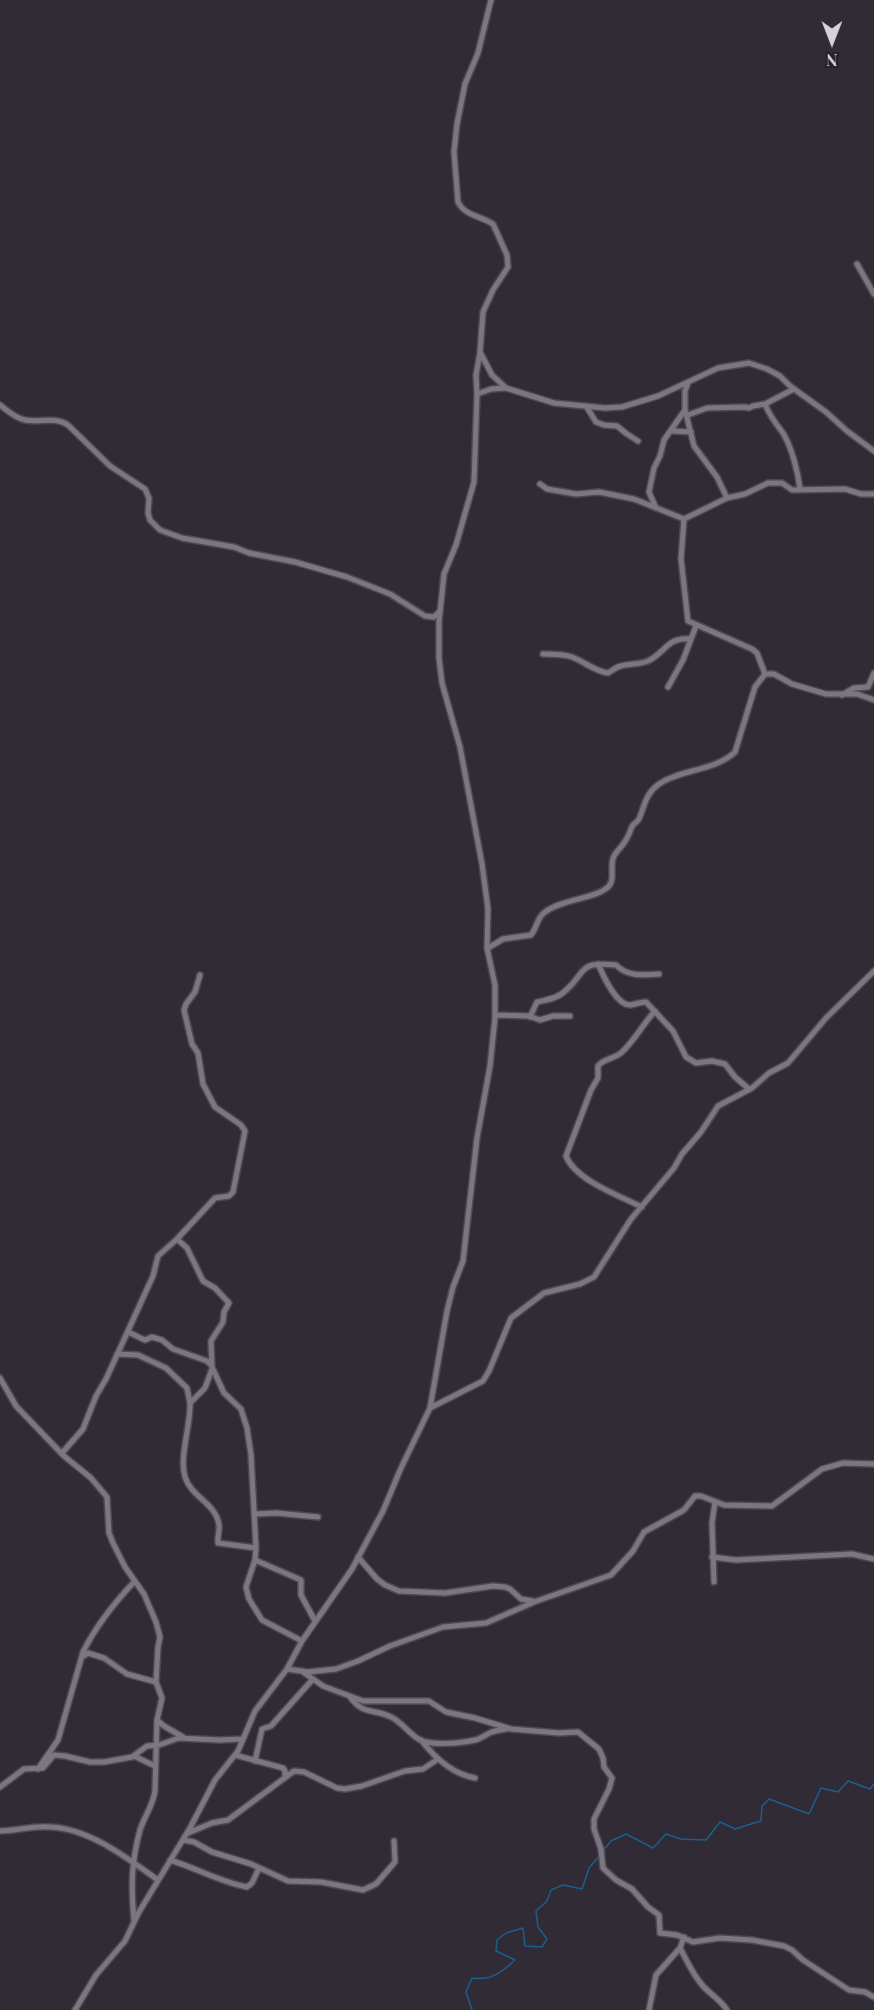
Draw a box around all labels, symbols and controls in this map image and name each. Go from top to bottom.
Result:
north arrow [802,12,862,72]
text: N [826,50,838,71]

